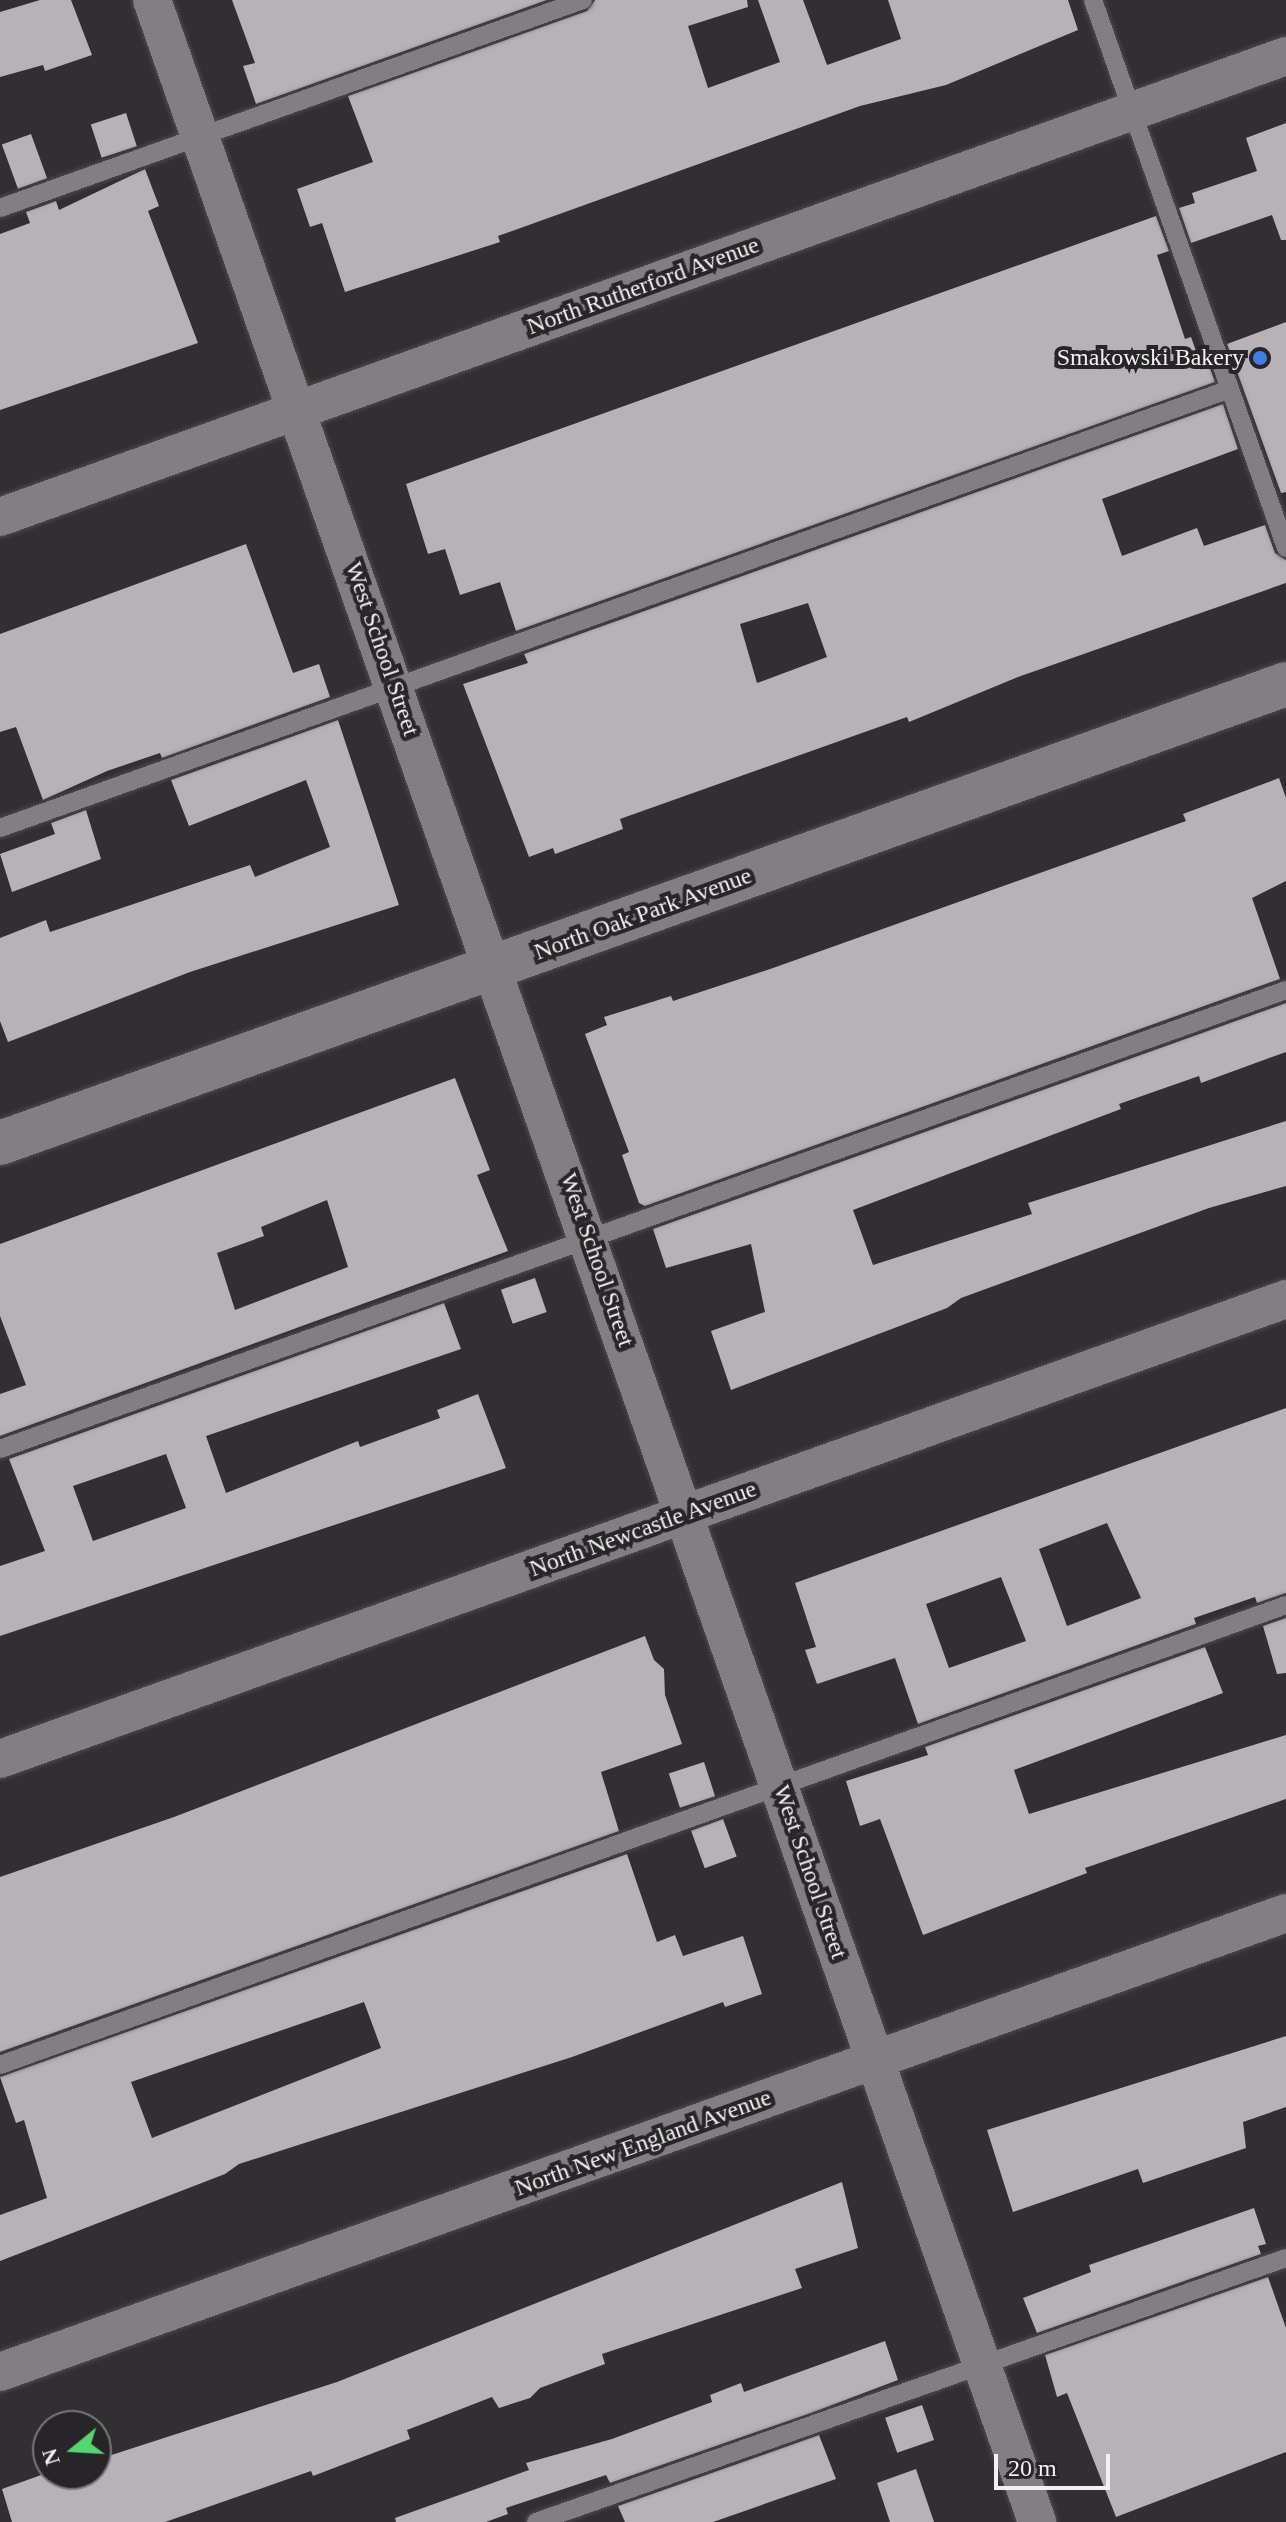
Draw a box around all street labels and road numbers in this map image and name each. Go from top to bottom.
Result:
street label: North Rutherford Avenue [522,230,764,342]
street label: West School Street [339,558,425,740]
street label: North Oak Park Avenue [530,861,756,967]
street label: West School Street [554,1169,640,1351]
street label: North Newcastle Avenue [525,1474,761,1584]
street label: West School Street [767,1781,853,1963]
street label: North New England Avenue [510,2083,776,2203]

